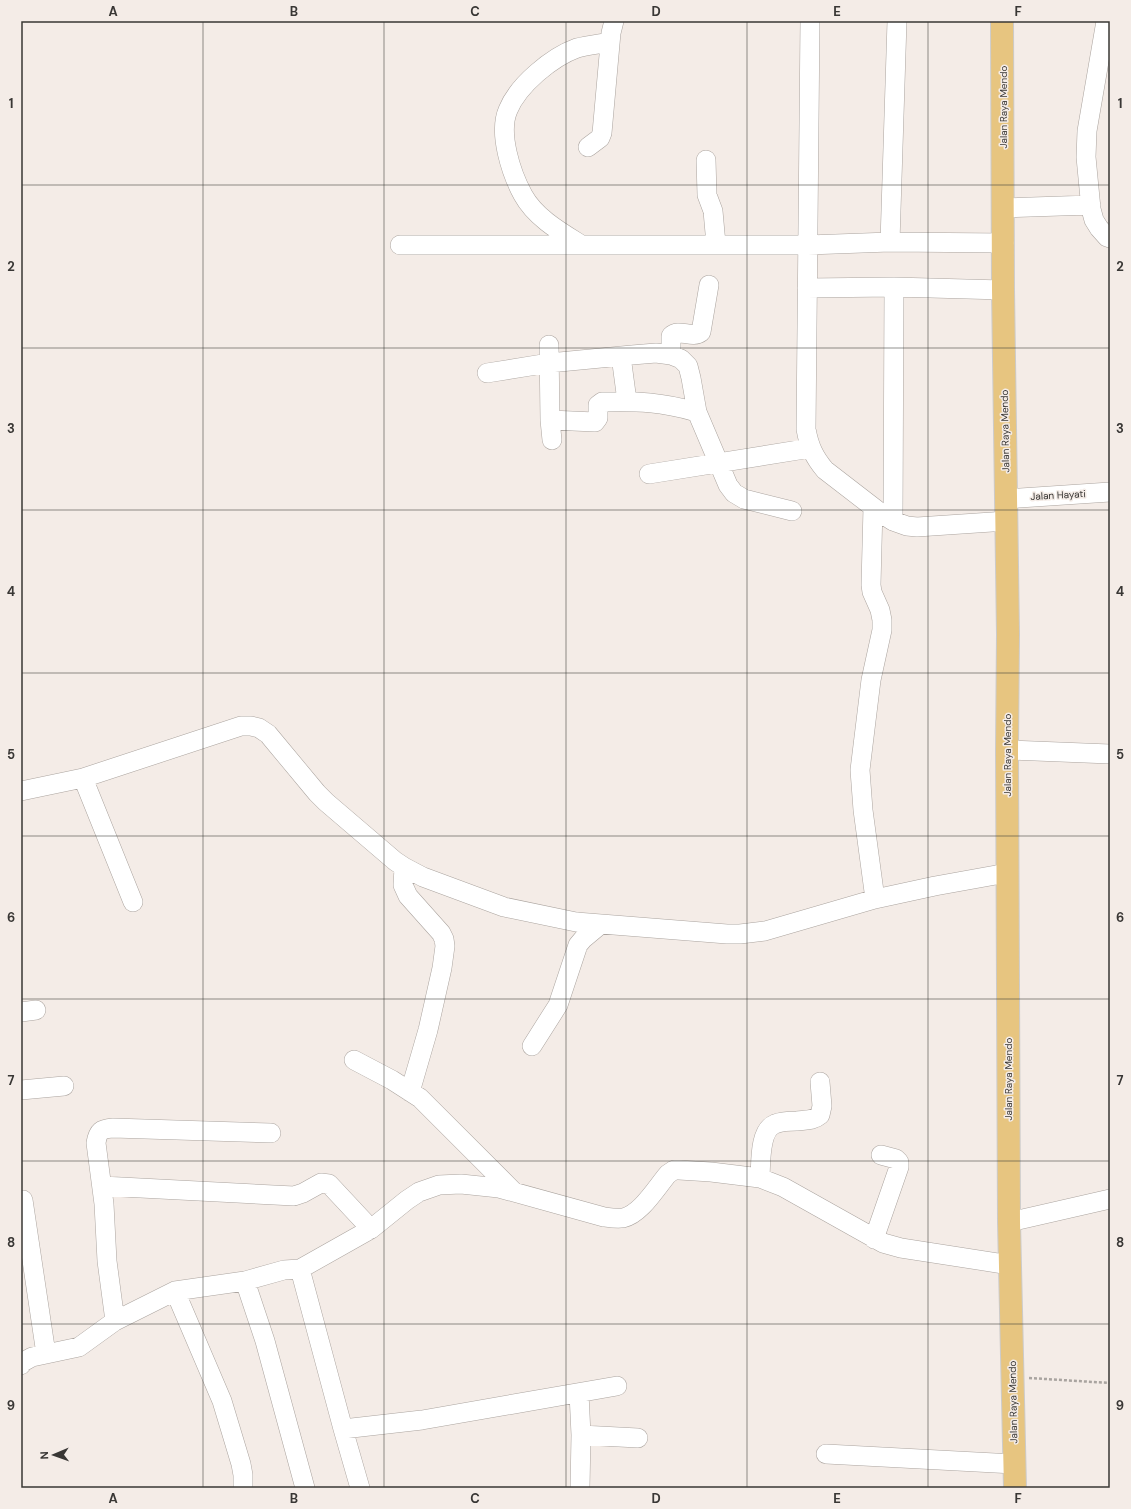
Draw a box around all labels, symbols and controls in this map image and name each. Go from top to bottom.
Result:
text: A [108,3,118,20]
text: B [290,3,298,20]
text: C [470,3,480,20]
text: D [651,3,661,20]
text: E [833,3,841,20]
text: F [1014,3,1022,20]
street label: Jalan Raya Mendo [997,65,1010,149]
text: 1 [9,95,13,112]
text: 1 [1118,95,1122,112]
text: 2 [7,258,15,275]
text: 2 [1116,258,1124,275]
street label: Jalan Raya Mendo [998,389,1012,473]
text: 3 [7,420,15,437]
text: 3 [1116,420,1124,437]
street label: Jalan Hayati [1030,487,1086,503]
text: 4 [7,583,15,600]
text: 4 [1116,583,1124,600]
street label: Jalan Raya Mendo [1001,713,1014,797]
text: 5 [7,746,15,763]
text: 5 [1116,746,1124,763]
text: 6 [7,909,15,926]
text: 6 [1116,909,1124,926]
street label: Jalan Raya Mendo [1002,1037,1015,1121]
text: 7 [8,1072,15,1089]
text: 7 [1117,1072,1124,1089]
text: 8 [7,1234,15,1251]
text: 8 [1116,1234,1124,1251]
street label: Jalan Raya Mendo [1006,1360,1020,1444]
text: 9 [7,1397,15,1414]
text: 9 [1116,1397,1124,1414]
north arrow [34,1435,74,1475]
text: N [37,1451,51,1460]
text: A [108,1490,118,1507]
text: B [290,1490,298,1507]
text: C [470,1490,480,1507]
text: D [651,1490,661,1507]
text: E [833,1490,841,1507]
text: F [1014,1490,1022,1507]

